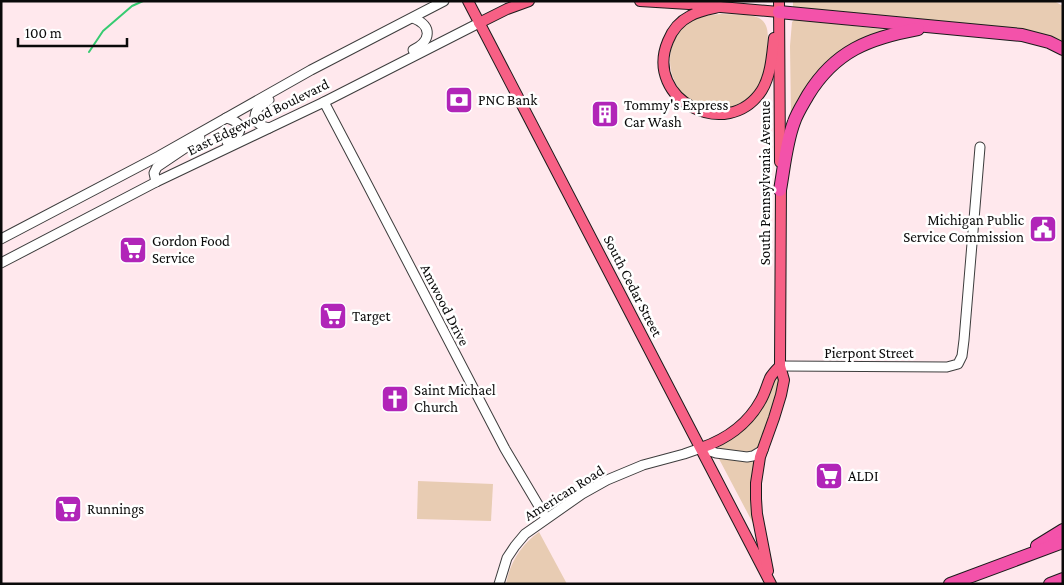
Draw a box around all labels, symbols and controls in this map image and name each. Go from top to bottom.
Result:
scale bar [18,15,126,47]
text: 100 m [25,25,62,41]
street label: East Edgewood Boulevard [184,76,332,159]
bank icon: PNC Bank [444,85,474,115]
place label: PNC Bank [478,92,538,108]
place label: Tommy's Express Car Wash [624,97,728,130]
building icon: Tommy's Express Car Wash [590,99,620,129]
street label: South Pennsylvania Avenue [757,100,774,265]
place label: Michigan Public Service Commission [903,212,1025,245]
public building icon: Michigan Public Service Commission [1028,214,1058,244]
place label: Gordon Food Service [152,233,230,266]
street label: South Cedar Street [601,233,666,340]
supermarket icon: Gordon Food Service [118,235,148,265]
street label: Amwood Drive [418,261,473,349]
supermarket icon: Target [318,301,348,331]
place label: Target [352,308,391,325]
street label: Pierpont Street [824,345,915,362]
place label: Saint Michael Church [414,382,496,415]
church icon: Saint Michael Church [380,384,410,414]
supermarket icon: ALDI [814,461,844,491]
street label: American Road [521,462,607,524]
place label: ALDI [848,468,879,484]
supermarket icon: Runnings [53,494,83,524]
place label: Runnings [87,501,144,518]

